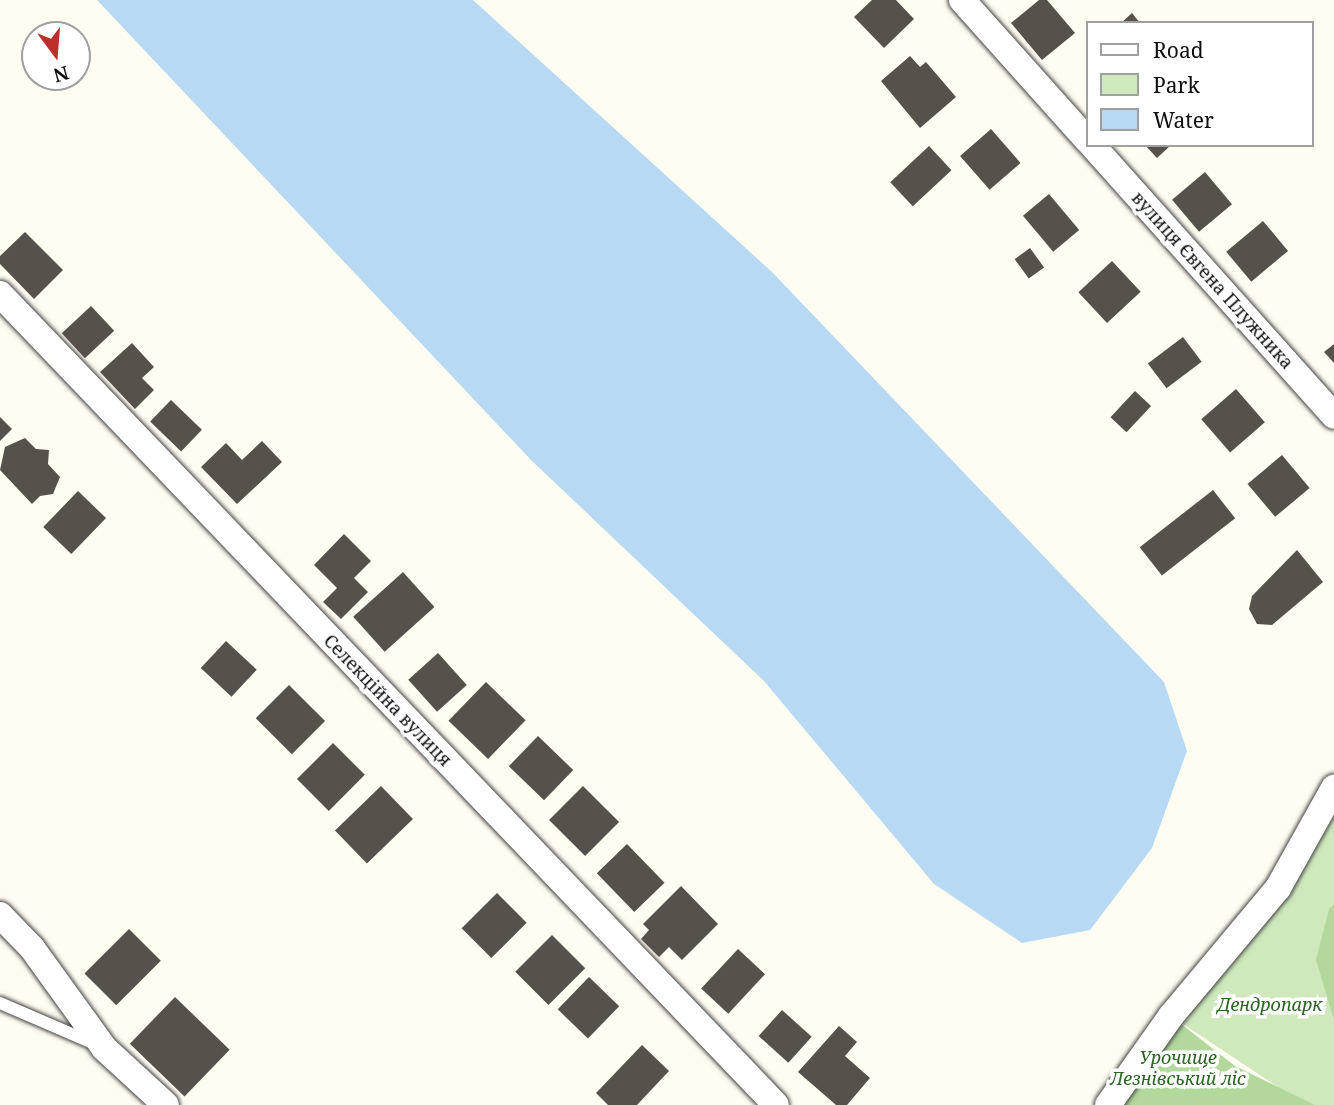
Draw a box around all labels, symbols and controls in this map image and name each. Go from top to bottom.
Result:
north arrow [21,21,91,91]
legend [1086,21,1313,147]
text: Road [1153,36,1204,64]
text: N [50,60,72,89]
text: Park [1153,71,1200,99]
text: Water [1153,106,1214,134]
street label: вулиця Євгена Плужника [1128,187,1298,373]
street label: Селекційна вулиця [320,630,456,770]
park label: Дендропарк [1217,993,1323,1015]
park label: Урочище Лезнівський ліс [1110,1047,1246,1090]

